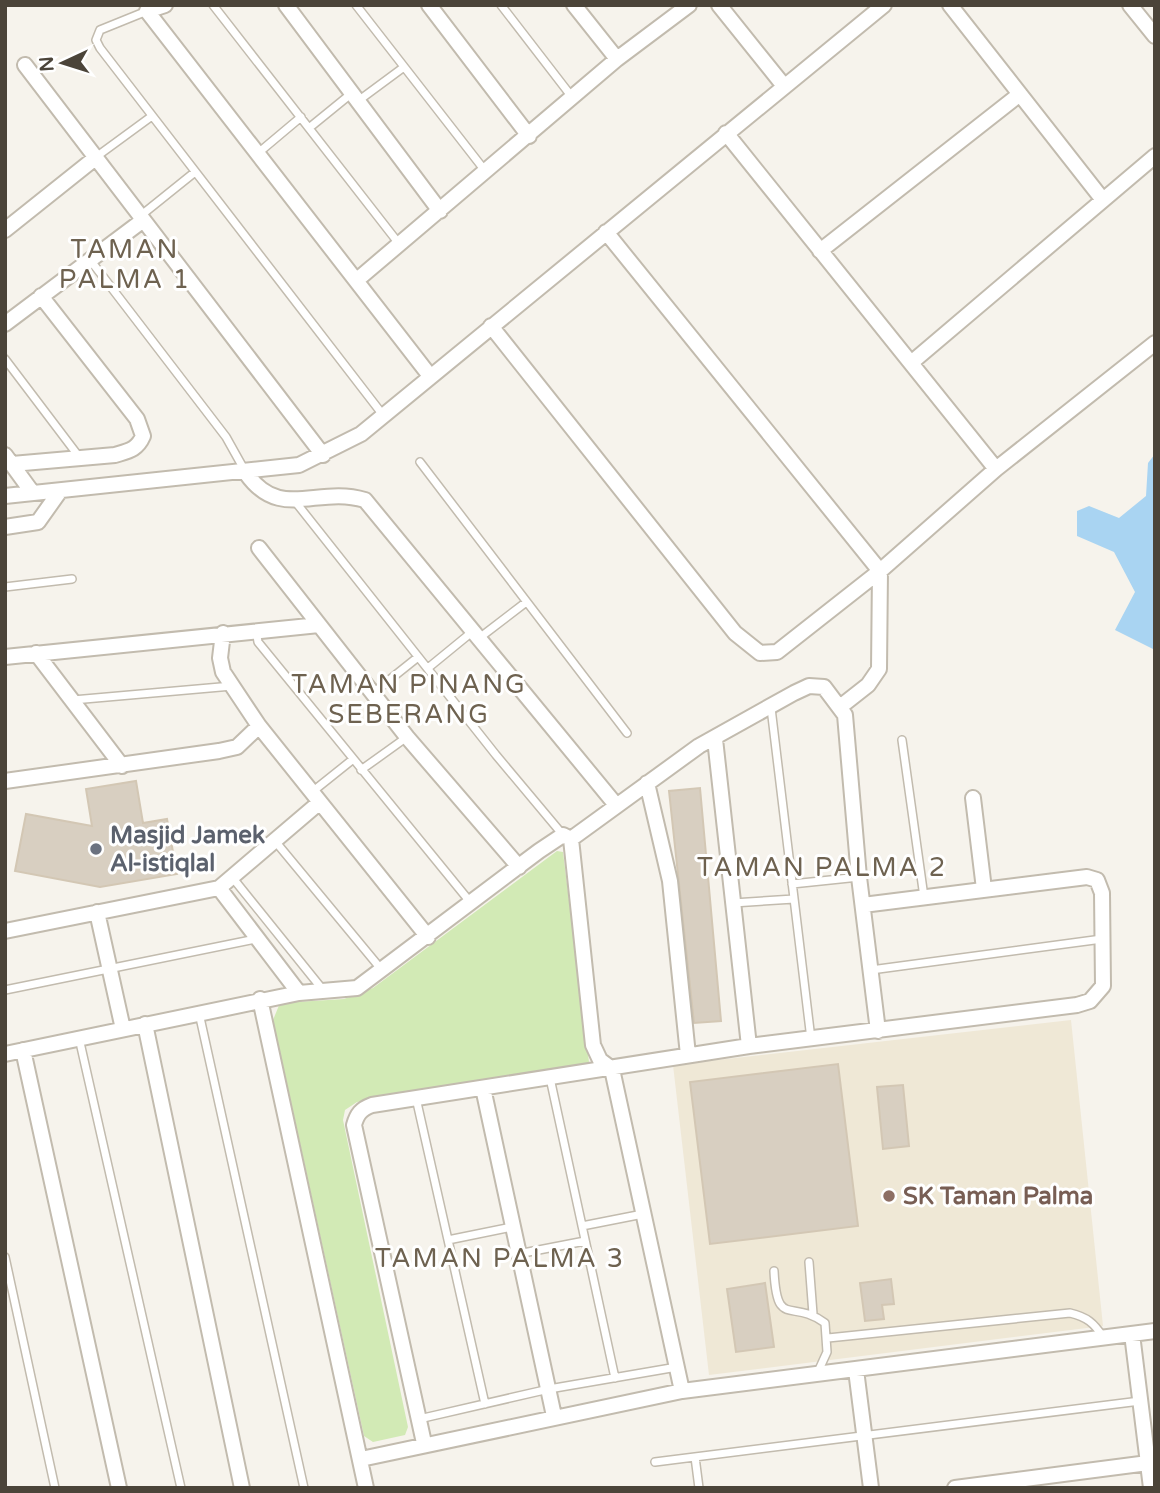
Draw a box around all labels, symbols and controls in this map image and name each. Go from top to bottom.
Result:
north arrow [28,28,98,98]
text: N [36,56,59,72]
district label: TAMAN PALMA 1 [59,234,191,295]
district label: TAMAN PINANG SEBERANG [291,669,527,730]
place label: Masjid Jamek Al-istiqlal [110,821,265,878]
marker: Masjid Jamek Al-istiqlal [88,841,104,857]
district label: TAMAN PALMA 2 [697,852,947,883]
place label: SK Taman Palma [903,1182,1093,1211]
marker: SK Taman Palma [881,1188,897,1204]
district label: TAMAN PALMA 3 [375,1243,625,1274]

